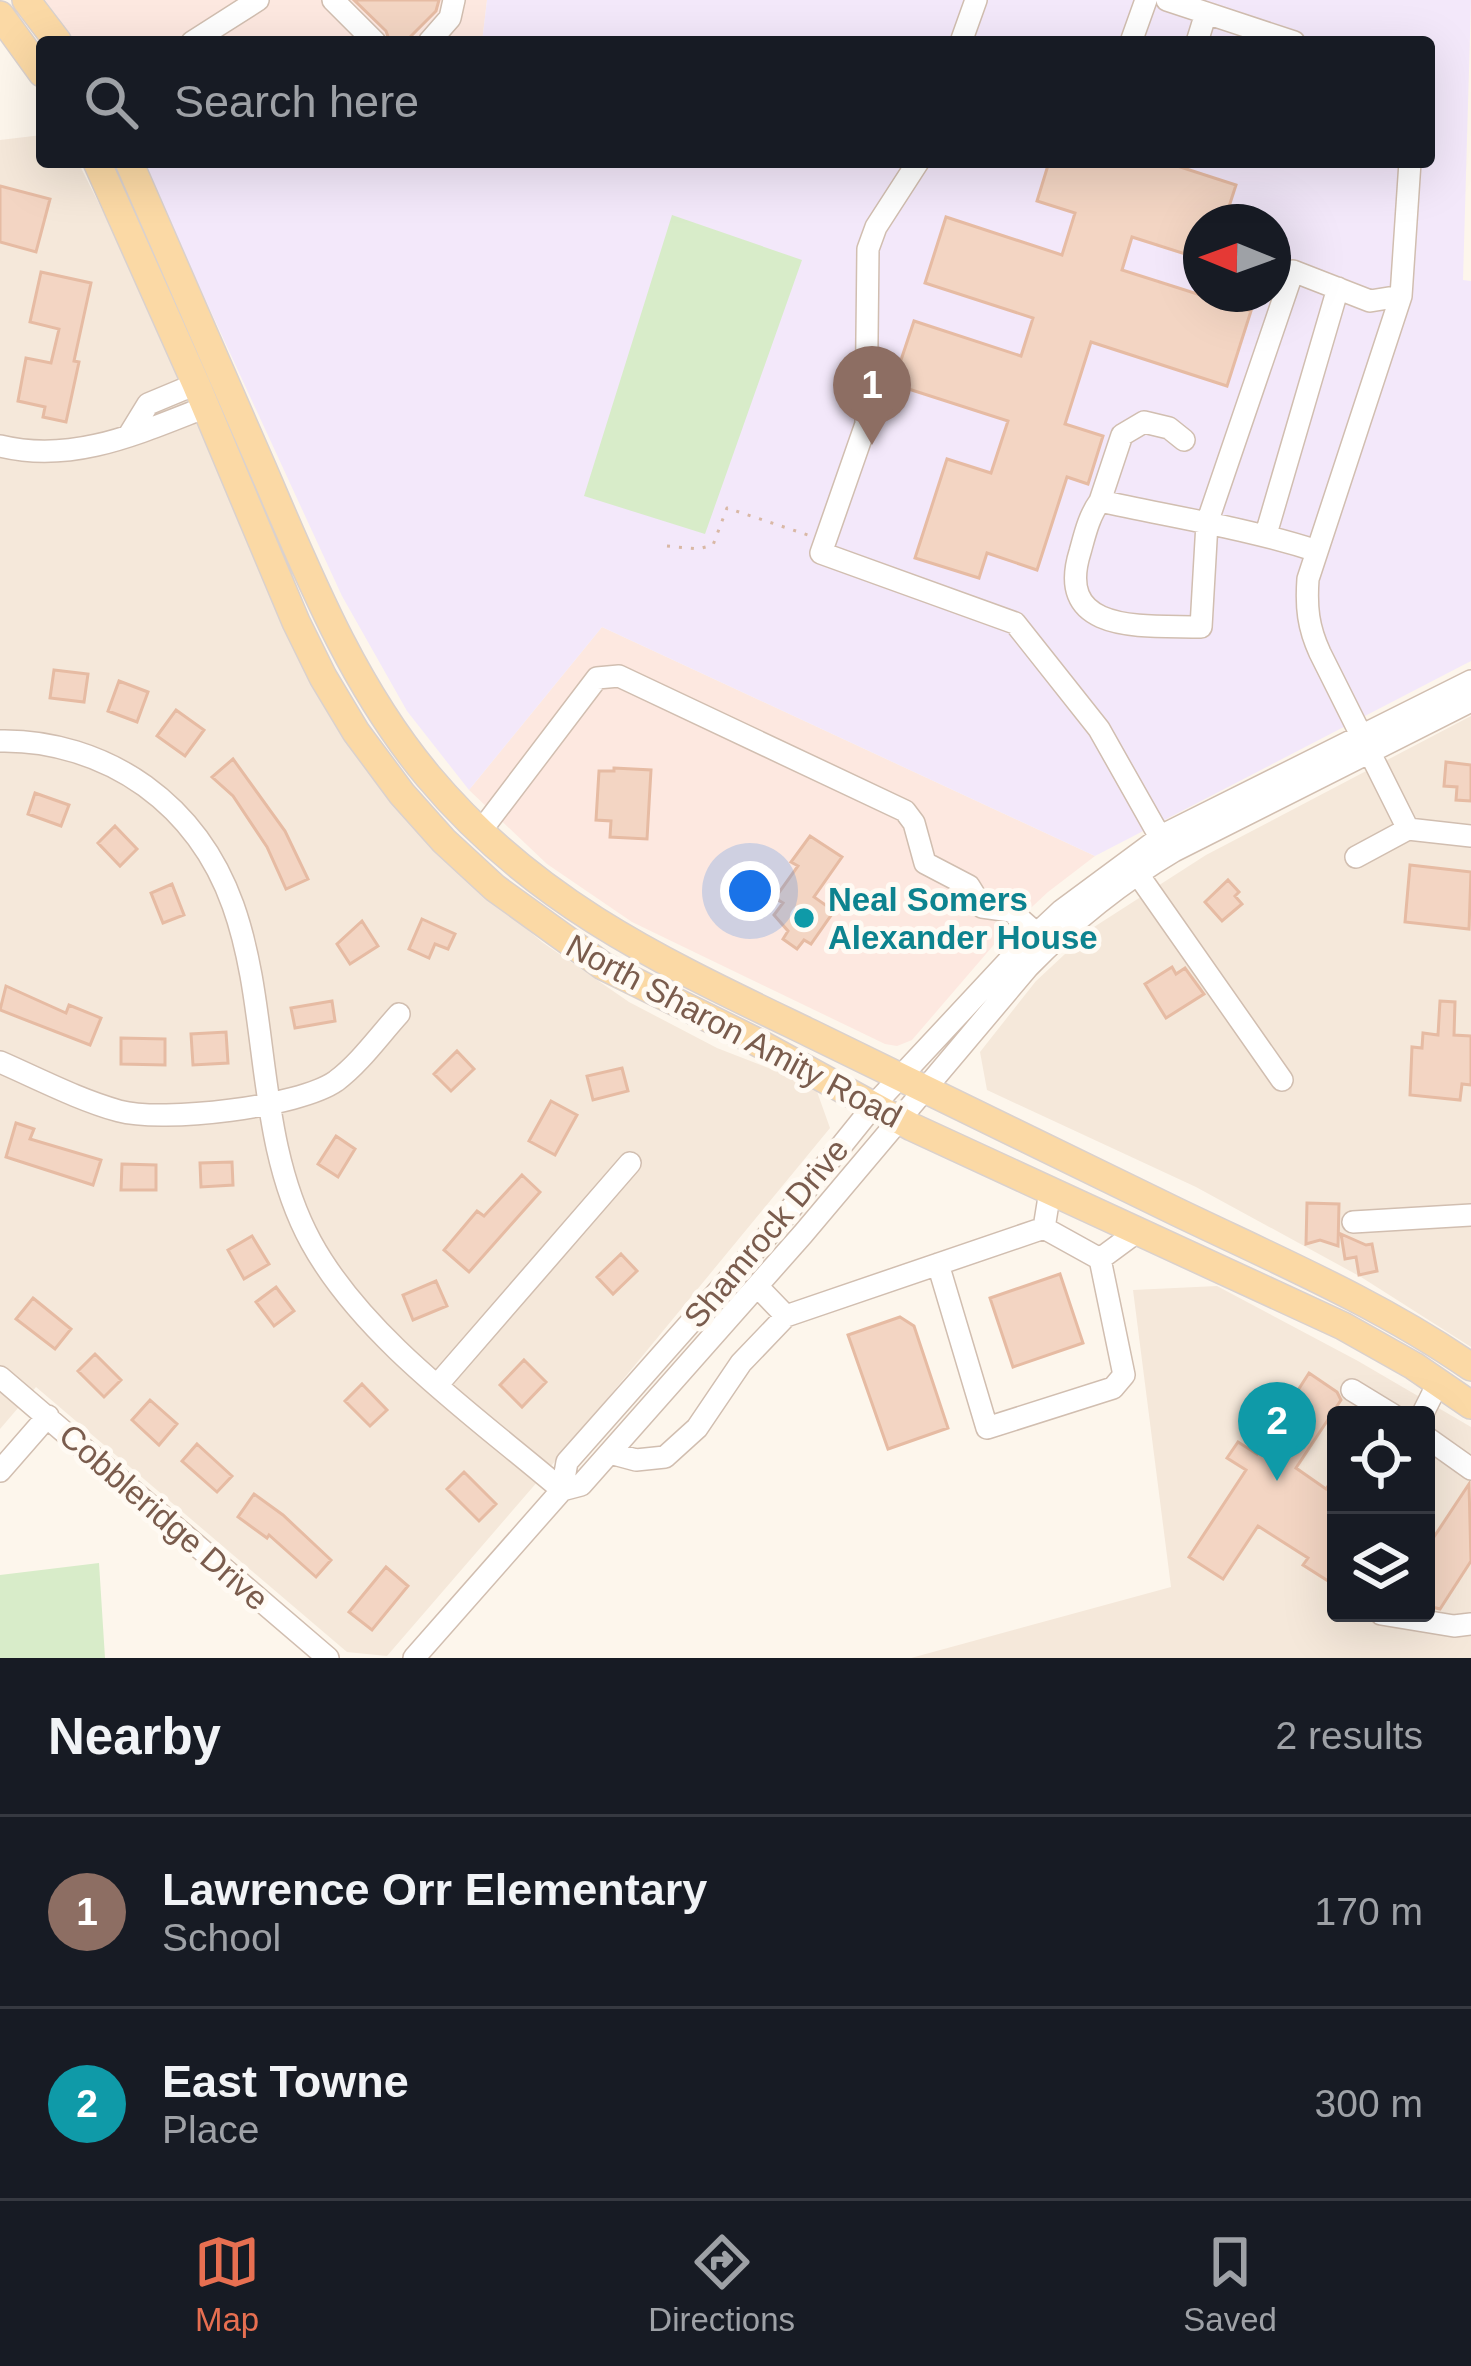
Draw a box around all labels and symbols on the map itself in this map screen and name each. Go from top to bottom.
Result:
north arrow [1183,204,1291,312]
pin: 1 [833,346,911,445]
your location [720,861,780,921]
place label: Neal Somers Alexander House [828,881,1098,956]
marker: Neal Somers Alexander House [791,905,817,931]
street label: North Sharon Amity Road [560,927,908,1135]
street label: Shamrock Drive [676,1131,856,1335]
pin: 2 [1238,1382,1316,1481]
street label: Cobbleridge Drive [52,1416,276,1618]

